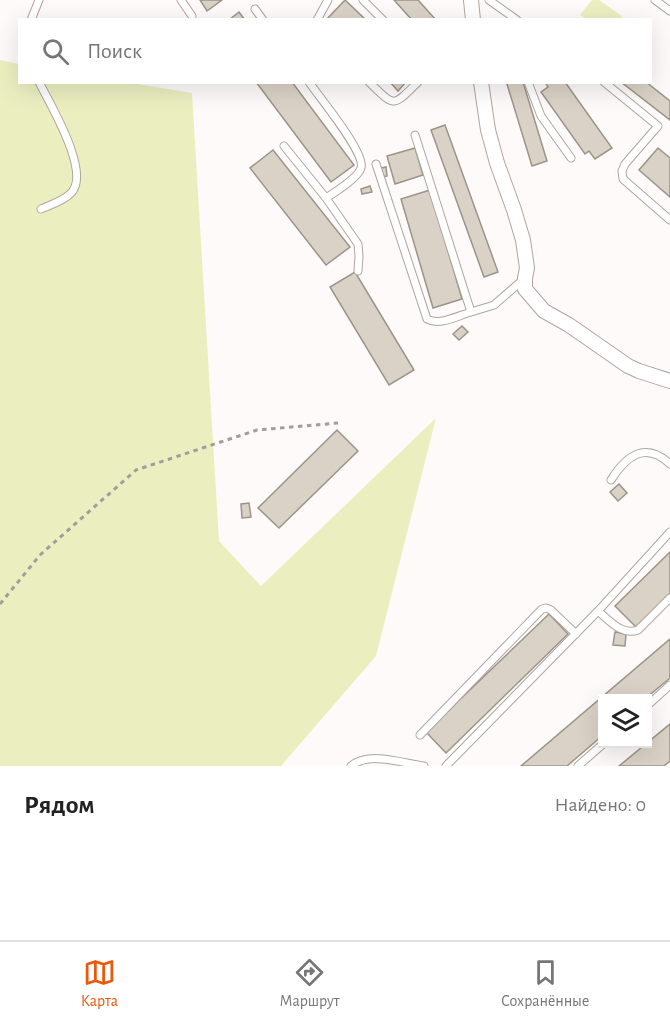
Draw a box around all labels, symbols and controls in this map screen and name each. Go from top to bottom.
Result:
search box [18,18,652,84]
icon: search [39,35,72,68]
text: Поиск [87,40,142,62]
map controls [598,694,652,748]
button: layers [598,694,652,748]
text: Рядом [24,792,95,818]
text: Найдено: 0 [555,795,646,815]
tab: Карта [81,956,118,1011]
tab: Маршрут [280,956,340,1011]
tab: Сохранённые [501,956,589,1011]

